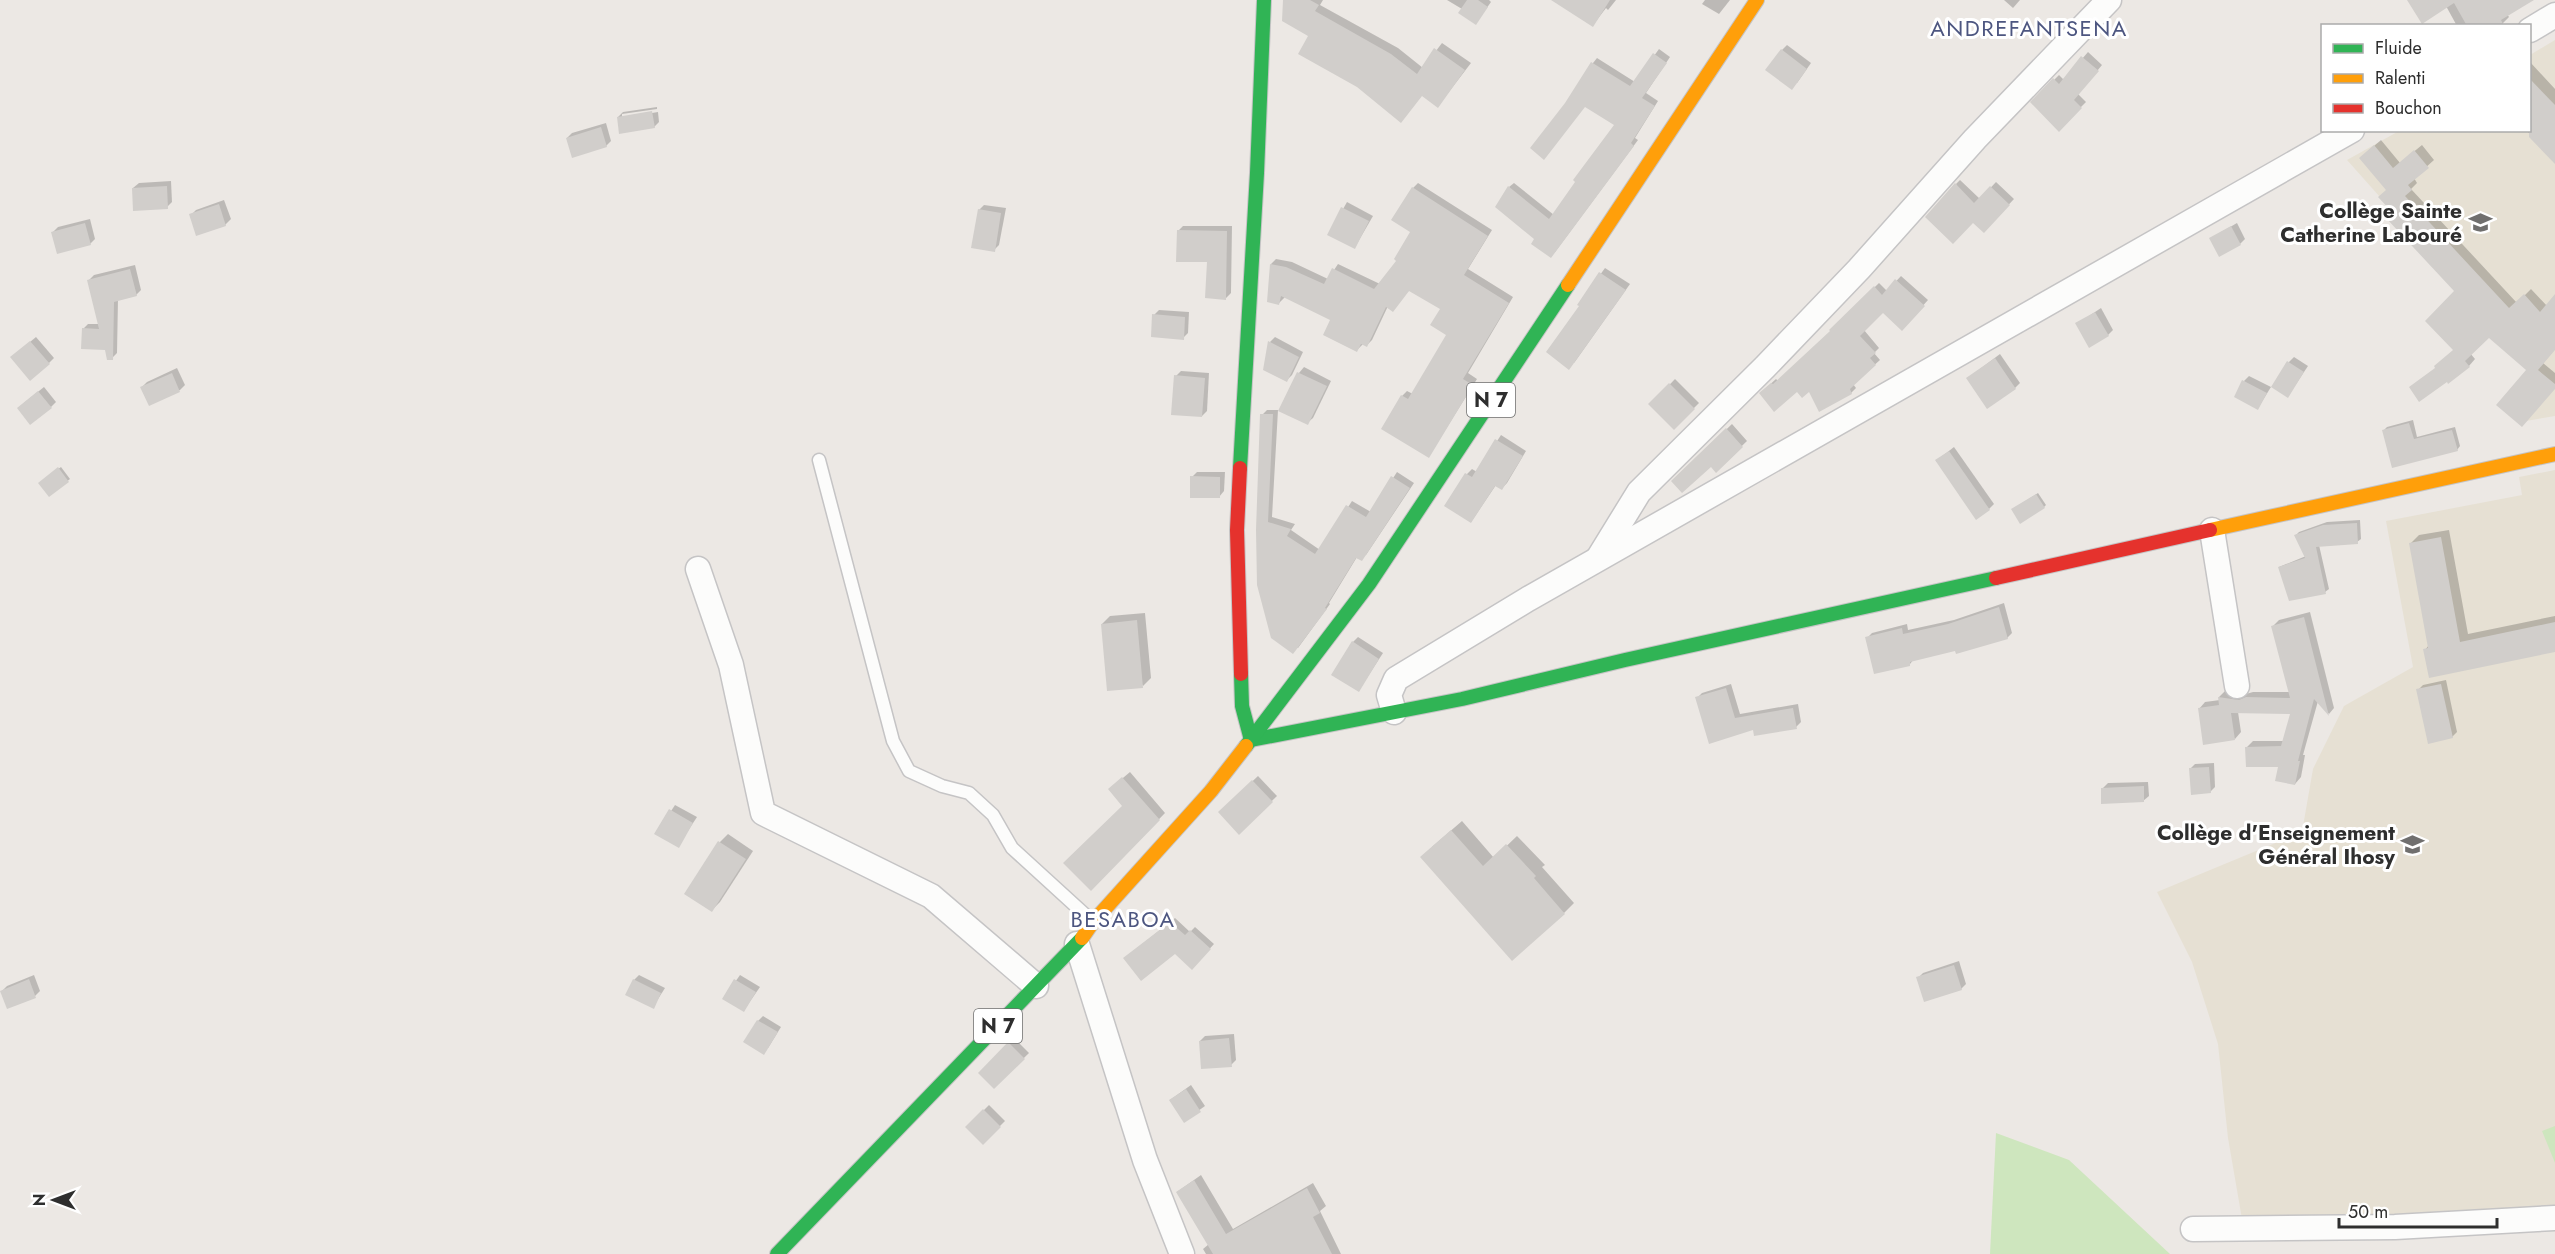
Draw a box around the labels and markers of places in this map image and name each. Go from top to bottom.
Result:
place label: Collège Sainte Catherine Labouré [2280,196,2462,250]
school or university icon: Collège Sainte Catherine Labouré [2467,210,2493,236]
place label: Collège d'Enseignement Général Ihosy [2157,818,2396,872]
school or university icon: Collège d'Enseignement Général Ihosy [2400,832,2426,858]

